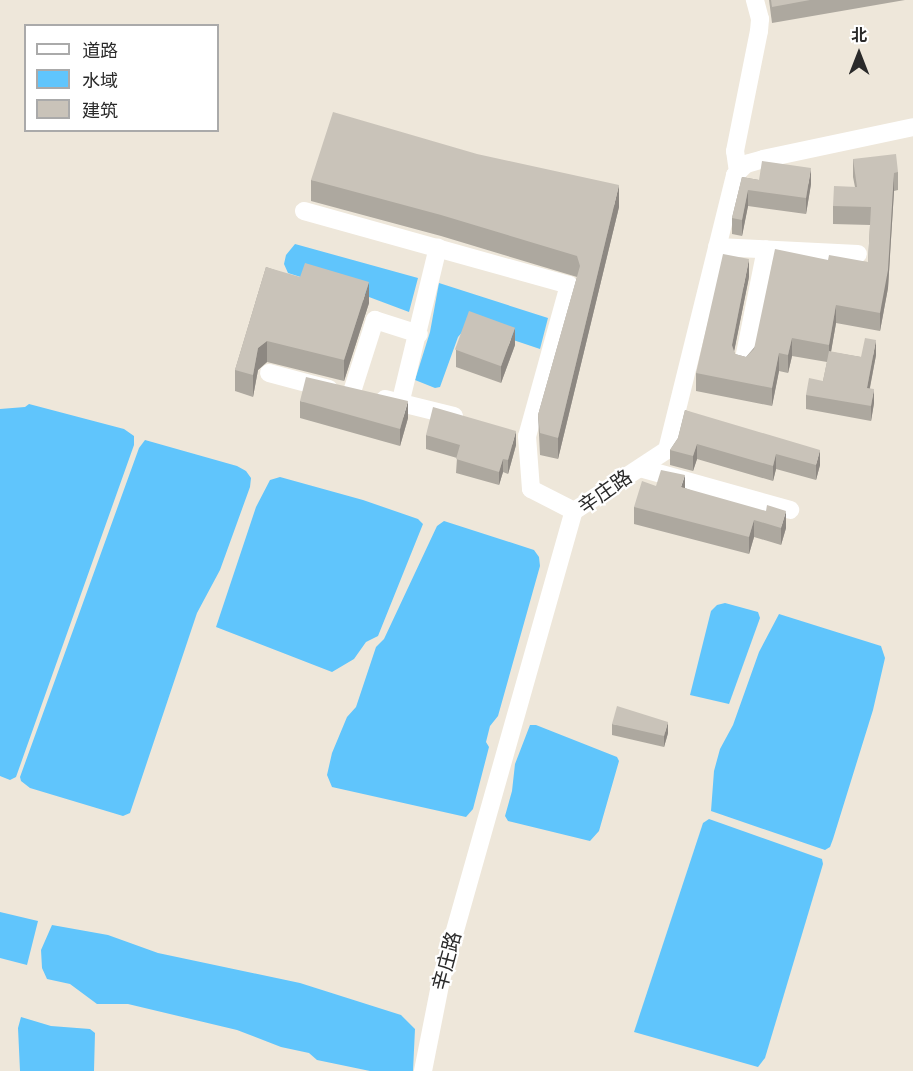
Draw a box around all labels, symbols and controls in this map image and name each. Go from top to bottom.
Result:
legend [24,24,219,132]
north arrow [829,24,889,84]
text: 北 [851,27,867,44]
text: 道路 [82,41,118,61]
text: 水域 [82,71,118,91]
text: 建筑 [82,101,118,121]
street label: 辛庄路 [574,465,636,519]
street label: 辛庄路 [428,929,466,993]

